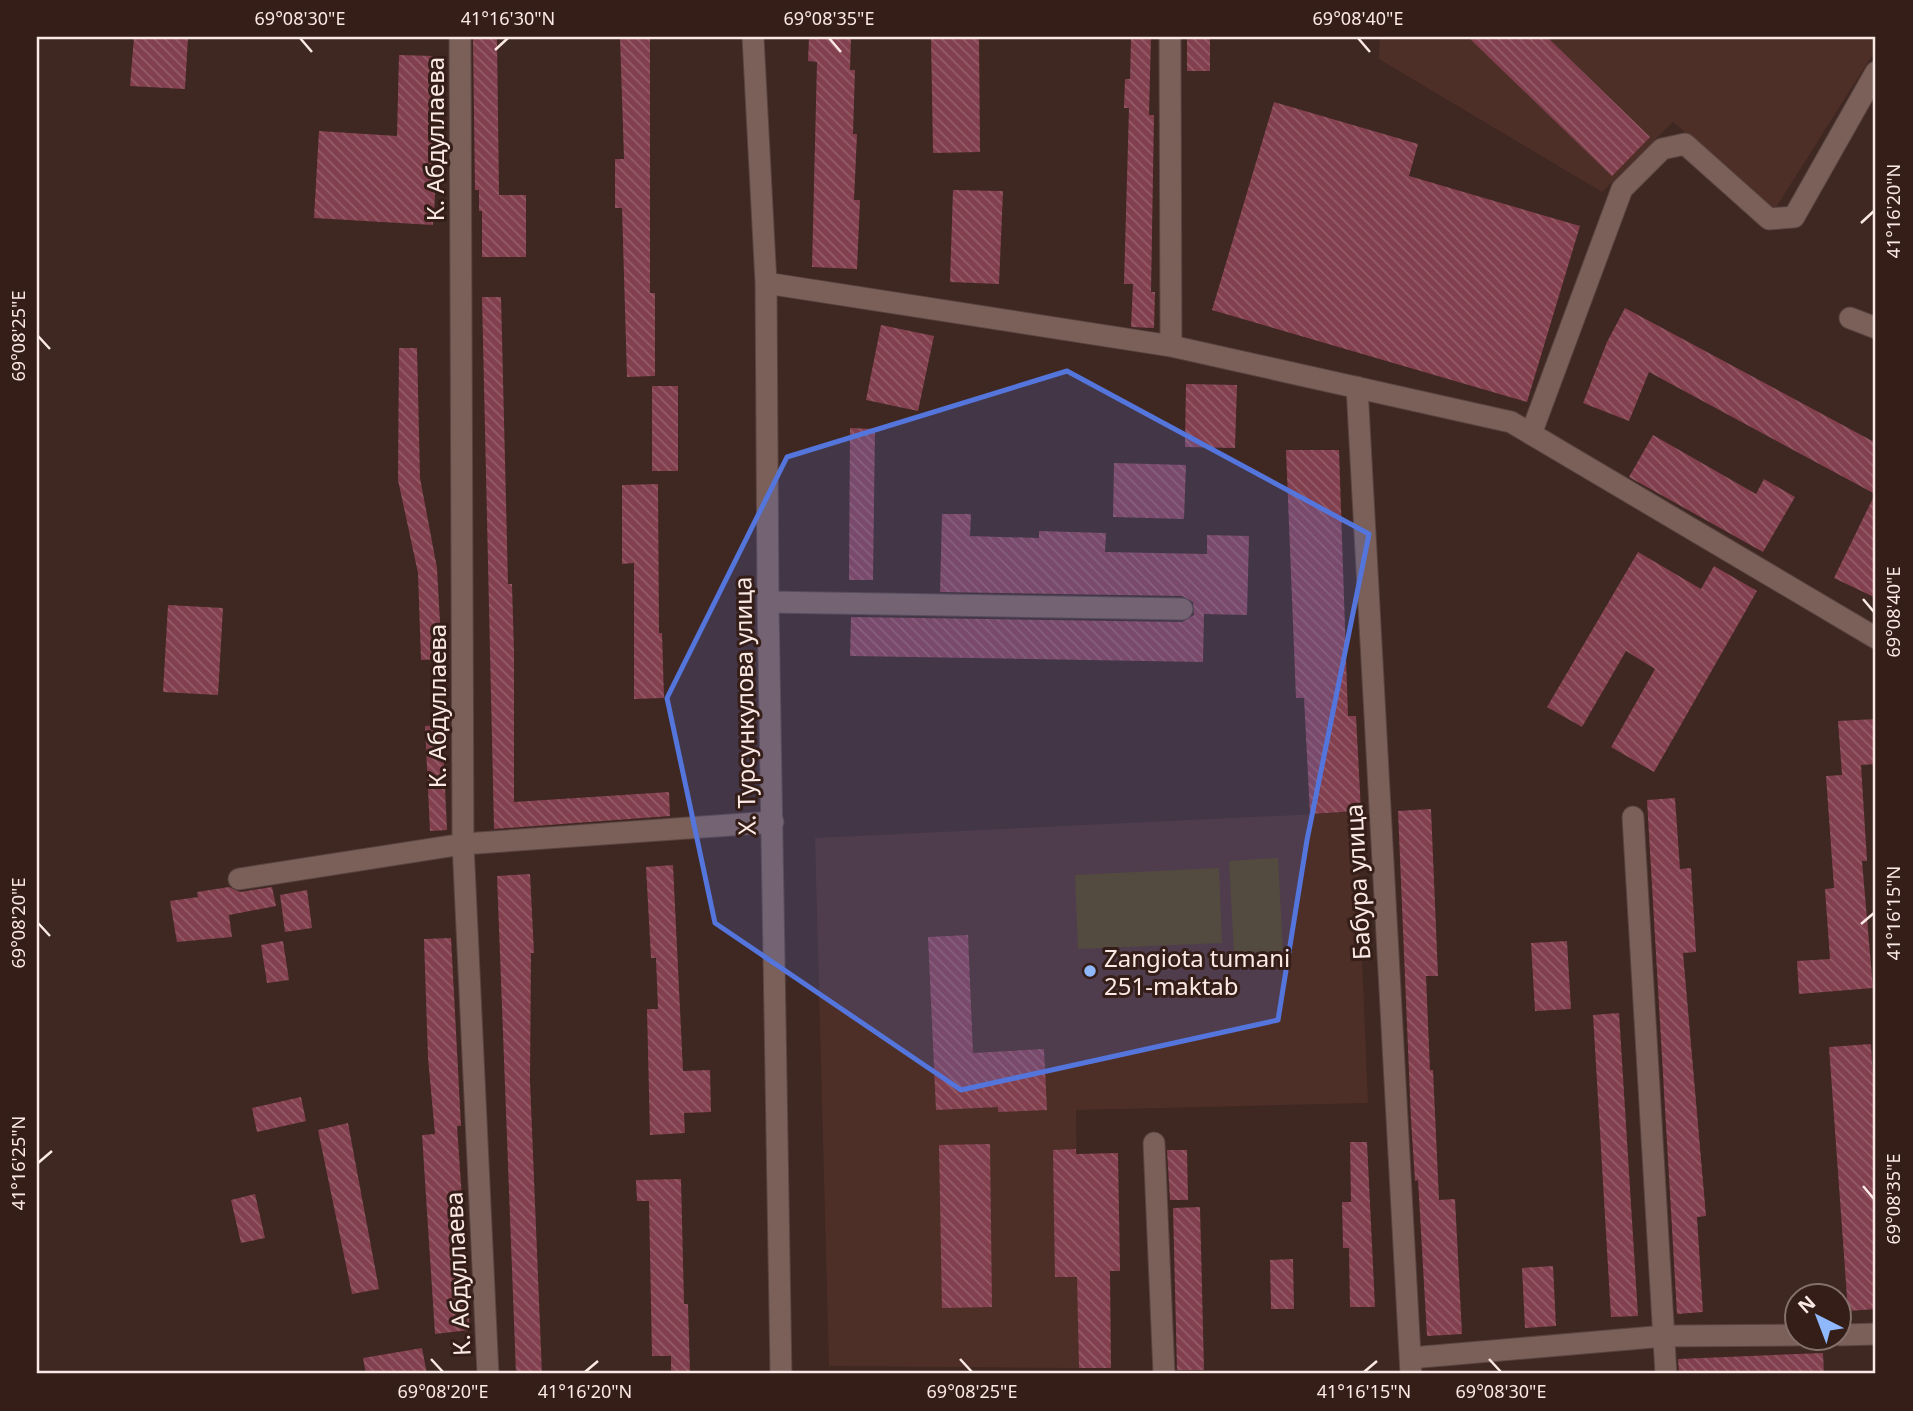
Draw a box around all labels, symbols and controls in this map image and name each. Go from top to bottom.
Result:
text: 69°08'30"E [255,6,345,30]
text: 41°16'30"N [461,6,555,30]
text: 69°08'35"E [784,6,874,30]
text: 69°08'40"E [1313,6,1403,30]
street label: К. Абдуллаева [418,57,451,221]
text: 41°16'20"N [1881,164,1905,258]
text: 69°08'25"E [6,291,30,381]
text: 69°08'40"E [1881,567,1905,657]
street label: Х. Турсункулова улица [725,576,763,836]
street label: К. Абдуллаева [420,624,453,788]
street label: Бабура улица [1336,803,1378,961]
text: 41°16'15"N [1881,866,1905,960]
text: 69°08'20"E [6,878,30,968]
place label: Zangiota tumani 251-maktab [1104,941,1290,1002]
marker: Zangiota tumani 251-maktab [1082,963,1098,979]
text: 41°16'25"N [6,1116,30,1210]
text: 69°08'35"E [1881,1154,1905,1244]
street label: К. Абдуллаева [436,1191,478,1357]
north arrow [1784,1282,1854,1352]
text: N [1792,1290,1821,1319]
text: 69°08'20"E [398,1379,488,1403]
text: 41°16'20"N [538,1379,632,1403]
text: 69°08'25"E [927,1379,1017,1403]
text: 41°16'15"N [1317,1379,1411,1403]
text: 69°08'30"E [1456,1379,1546,1403]

